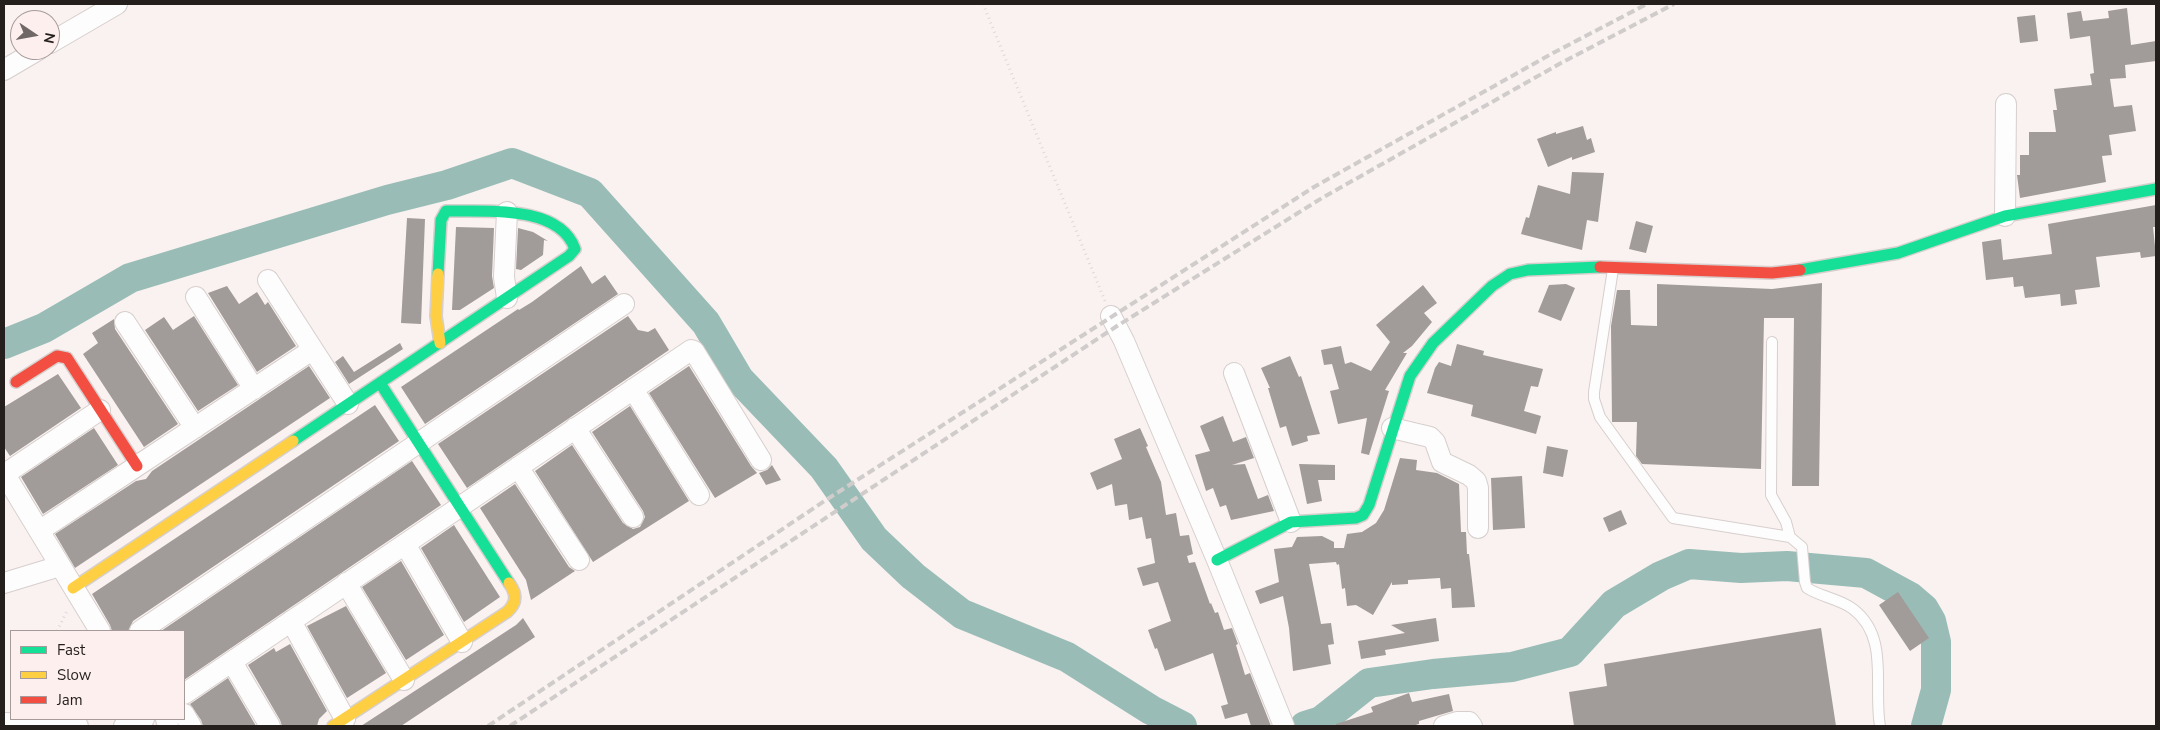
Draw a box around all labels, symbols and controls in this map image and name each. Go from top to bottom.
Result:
north arrow [10,10,60,60]
text: N [39,31,60,45]
legend [10,630,185,720]
text: Fast [57,640,85,660]
text: Slow [57,665,91,685]
text: Jam [57,690,83,710]

